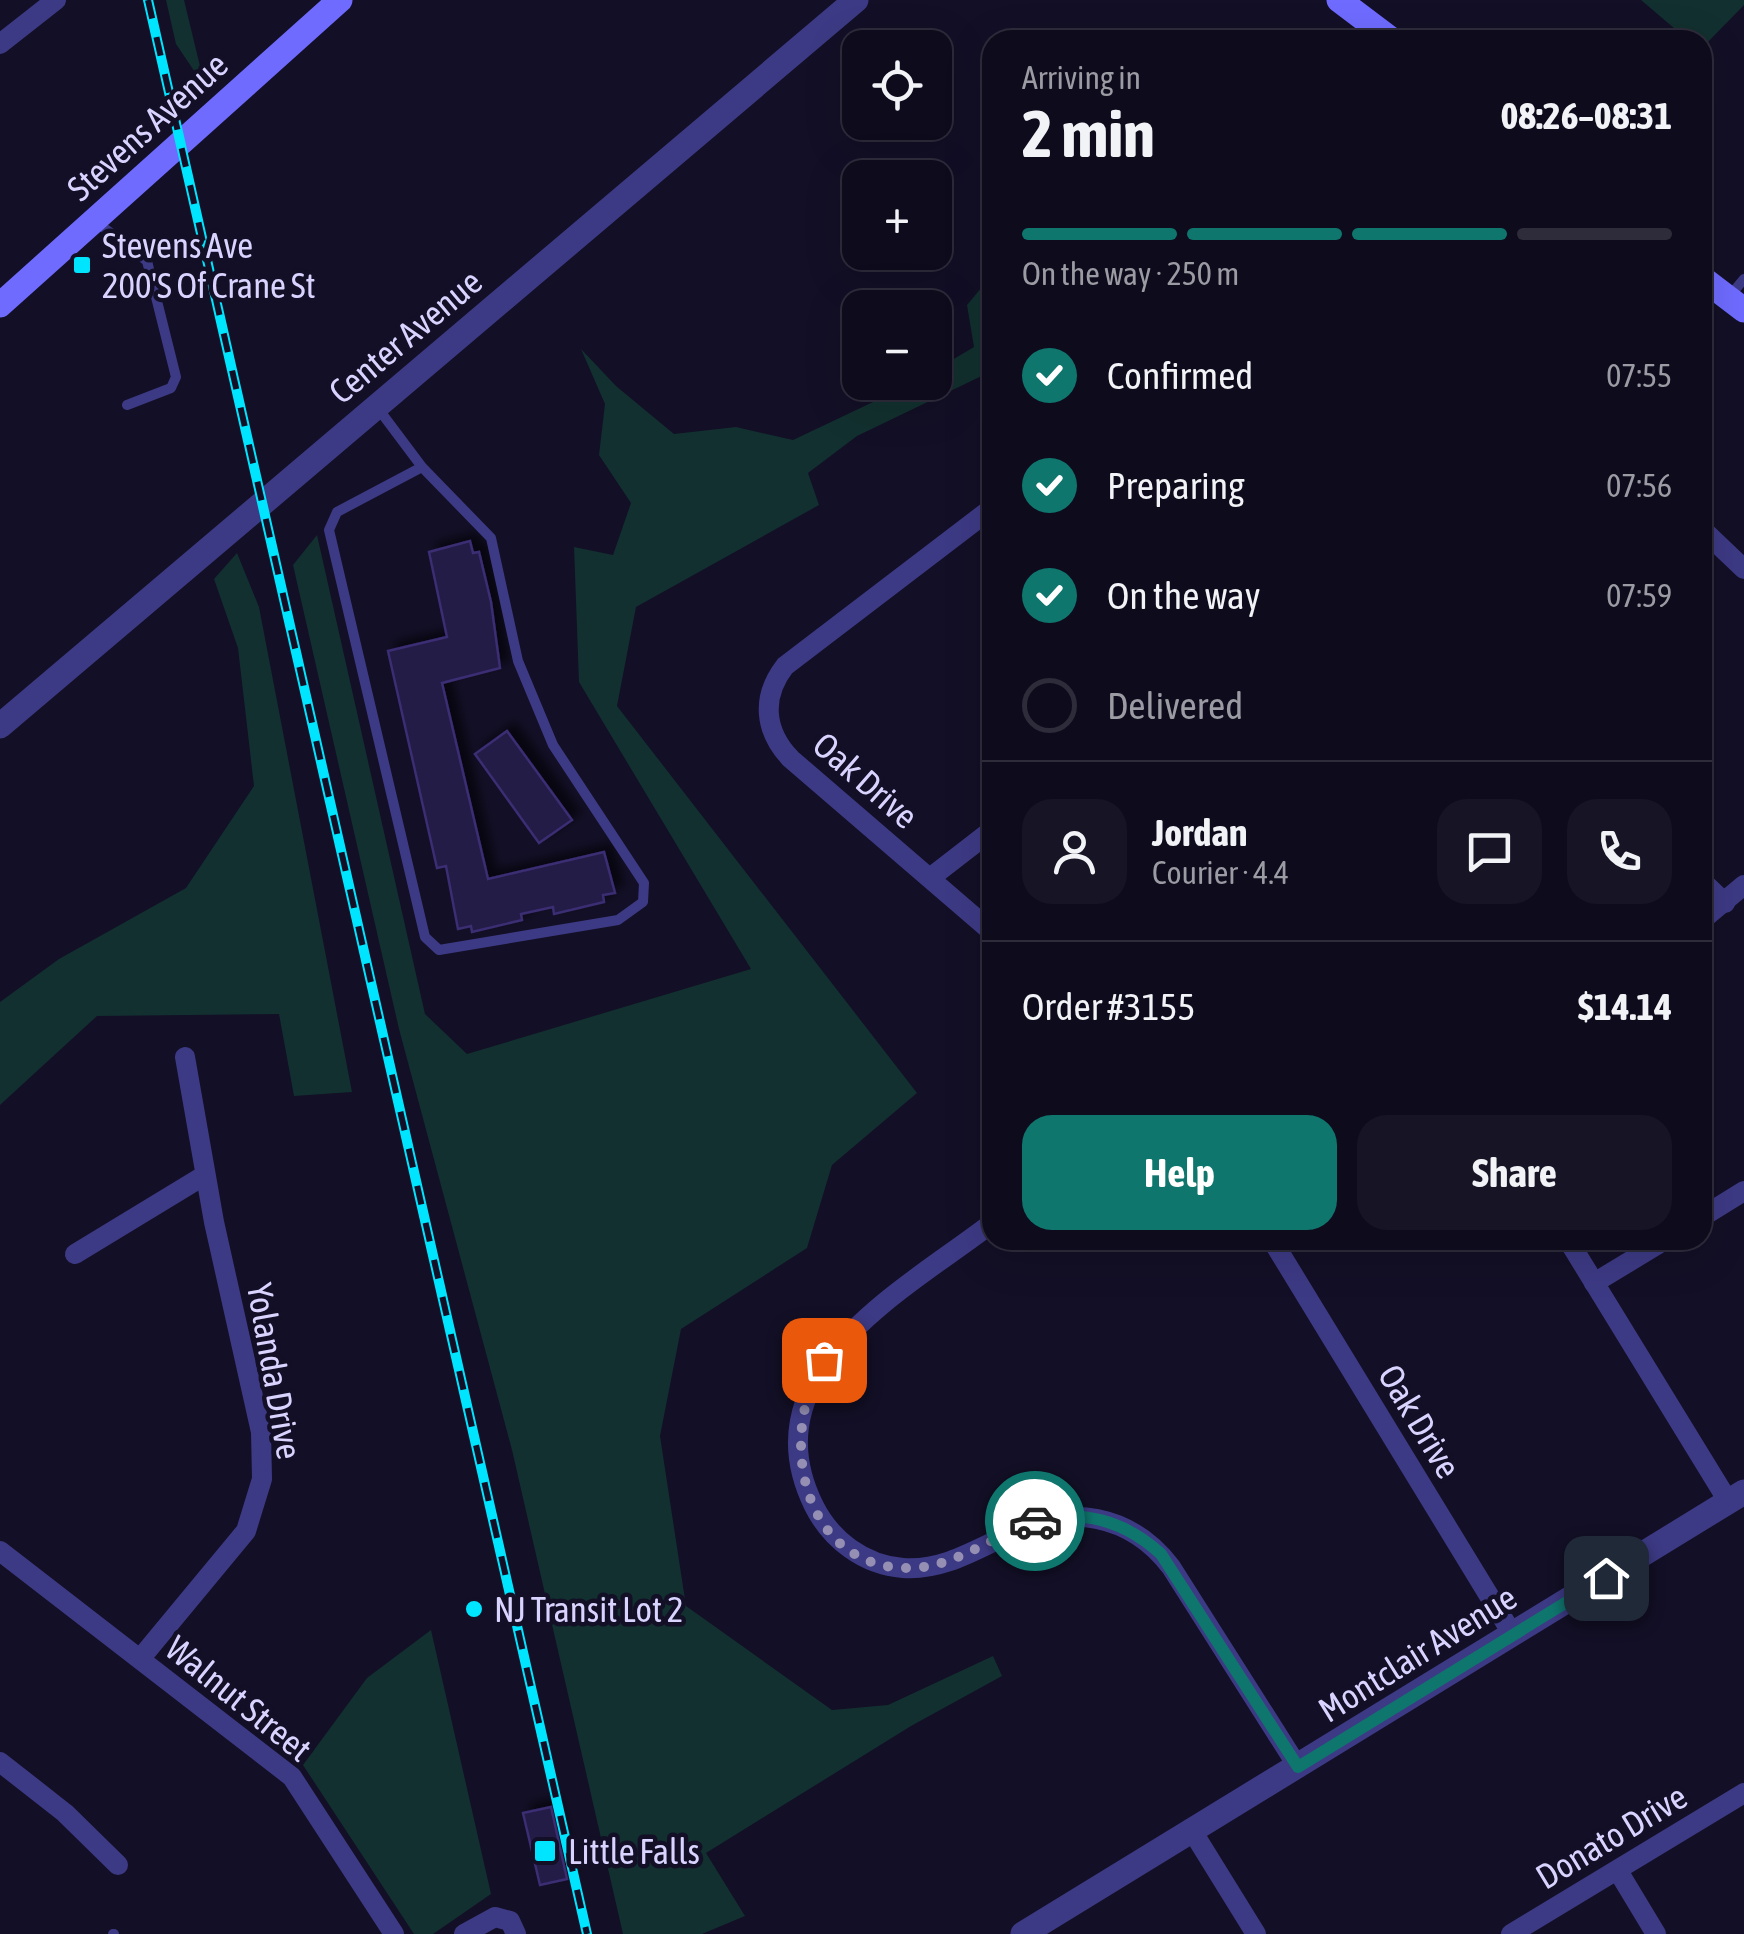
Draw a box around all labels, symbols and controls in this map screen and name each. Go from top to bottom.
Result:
map controls [842,30,952,400]
button: locate [842,30,952,140]
street label: Stevens Avenue [59,44,235,208]
text: Arriving in [1022,59,1141,96]
text: 08:26–08:31 [1500,94,1672,137]
text: 2 min [1022,96,1155,171]
button: + [842,160,952,270]
place label: Stevens Ave 200'S Of Crane St [102,225,316,305]
marker: Stevens Ave 200'S Of Crane St [71,254,93,276]
text: On the way · 250 m [1022,255,1239,292]
street label: Center Avenue [321,261,489,411]
button: − [842,290,952,400]
icon: check [1022,348,1077,403]
text: Confirmed [1107,354,1253,397]
text: 07:55 [1606,357,1672,394]
icon: check [1022,458,1077,513]
text: Preparing [1107,464,1245,507]
text: 07:56 [1606,467,1672,504]
icon: check [1022,568,1077,623]
text: On the way [1107,574,1260,617]
text: 07:59 [1606,577,1672,614]
text: Delivered [1107,684,1243,727]
street label: Oak Drive [806,724,926,836]
button: person [1022,799,1127,904]
button: chat [1437,799,1542,904]
button: phone [1567,799,1672,904]
text: Jordan [1152,811,1247,854]
text: Courier · 4.4 [1152,854,1289,891]
text: Order #3155 [1022,985,1195,1028]
text: $14.14 [1578,985,1672,1028]
button: Help [1022,1115,1337,1230]
button: Share [1357,1115,1672,1230]
street label: Yolanda Drive [240,1280,310,1462]
pin [782,1318,867,1403]
icon: bag [797,1333,852,1388]
street label: Oak Drive [1371,1357,1469,1485]
courier [985,1471,1085,1571]
icon: car [1008,1494,1063,1549]
pin [1564,1536,1649,1621]
icon: home [1579,1551,1634,1606]
street label: Montclair Avenue [1311,1576,1523,1730]
place label: NJ Transit Lot 2 [494,1589,683,1629]
marker: NJ Transit Lot 2 [463,1598,485,1620]
street label: Walnut Street [158,1627,320,1769]
street label: Donato Drive [1529,1776,1693,1896]
place label: Little Falls [568,1831,700,1871]
marker: Little Falls [532,1838,558,1864]

